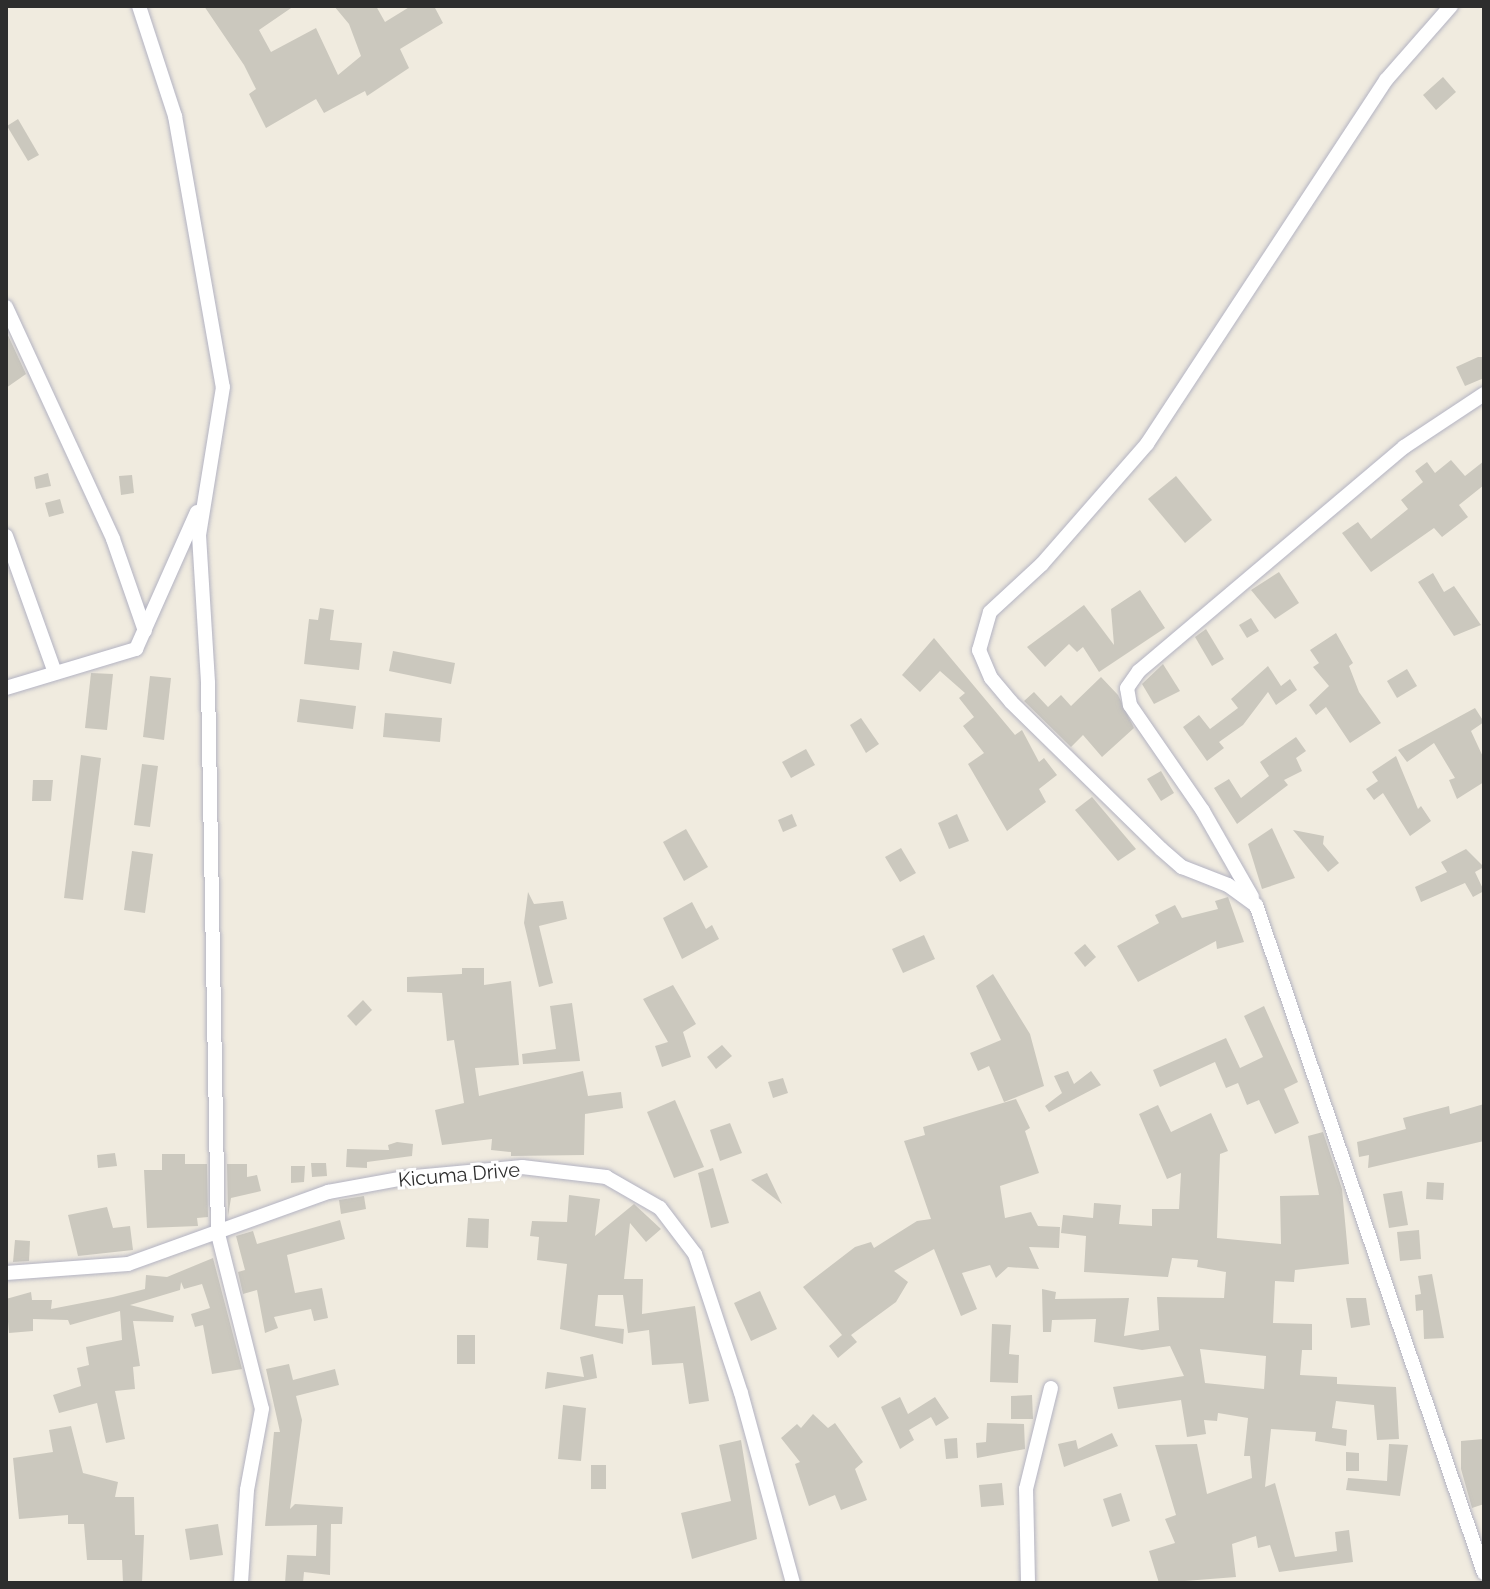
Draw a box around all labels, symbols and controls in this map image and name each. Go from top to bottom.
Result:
street label: Kicuma Drive [397,1158,521,1192]

